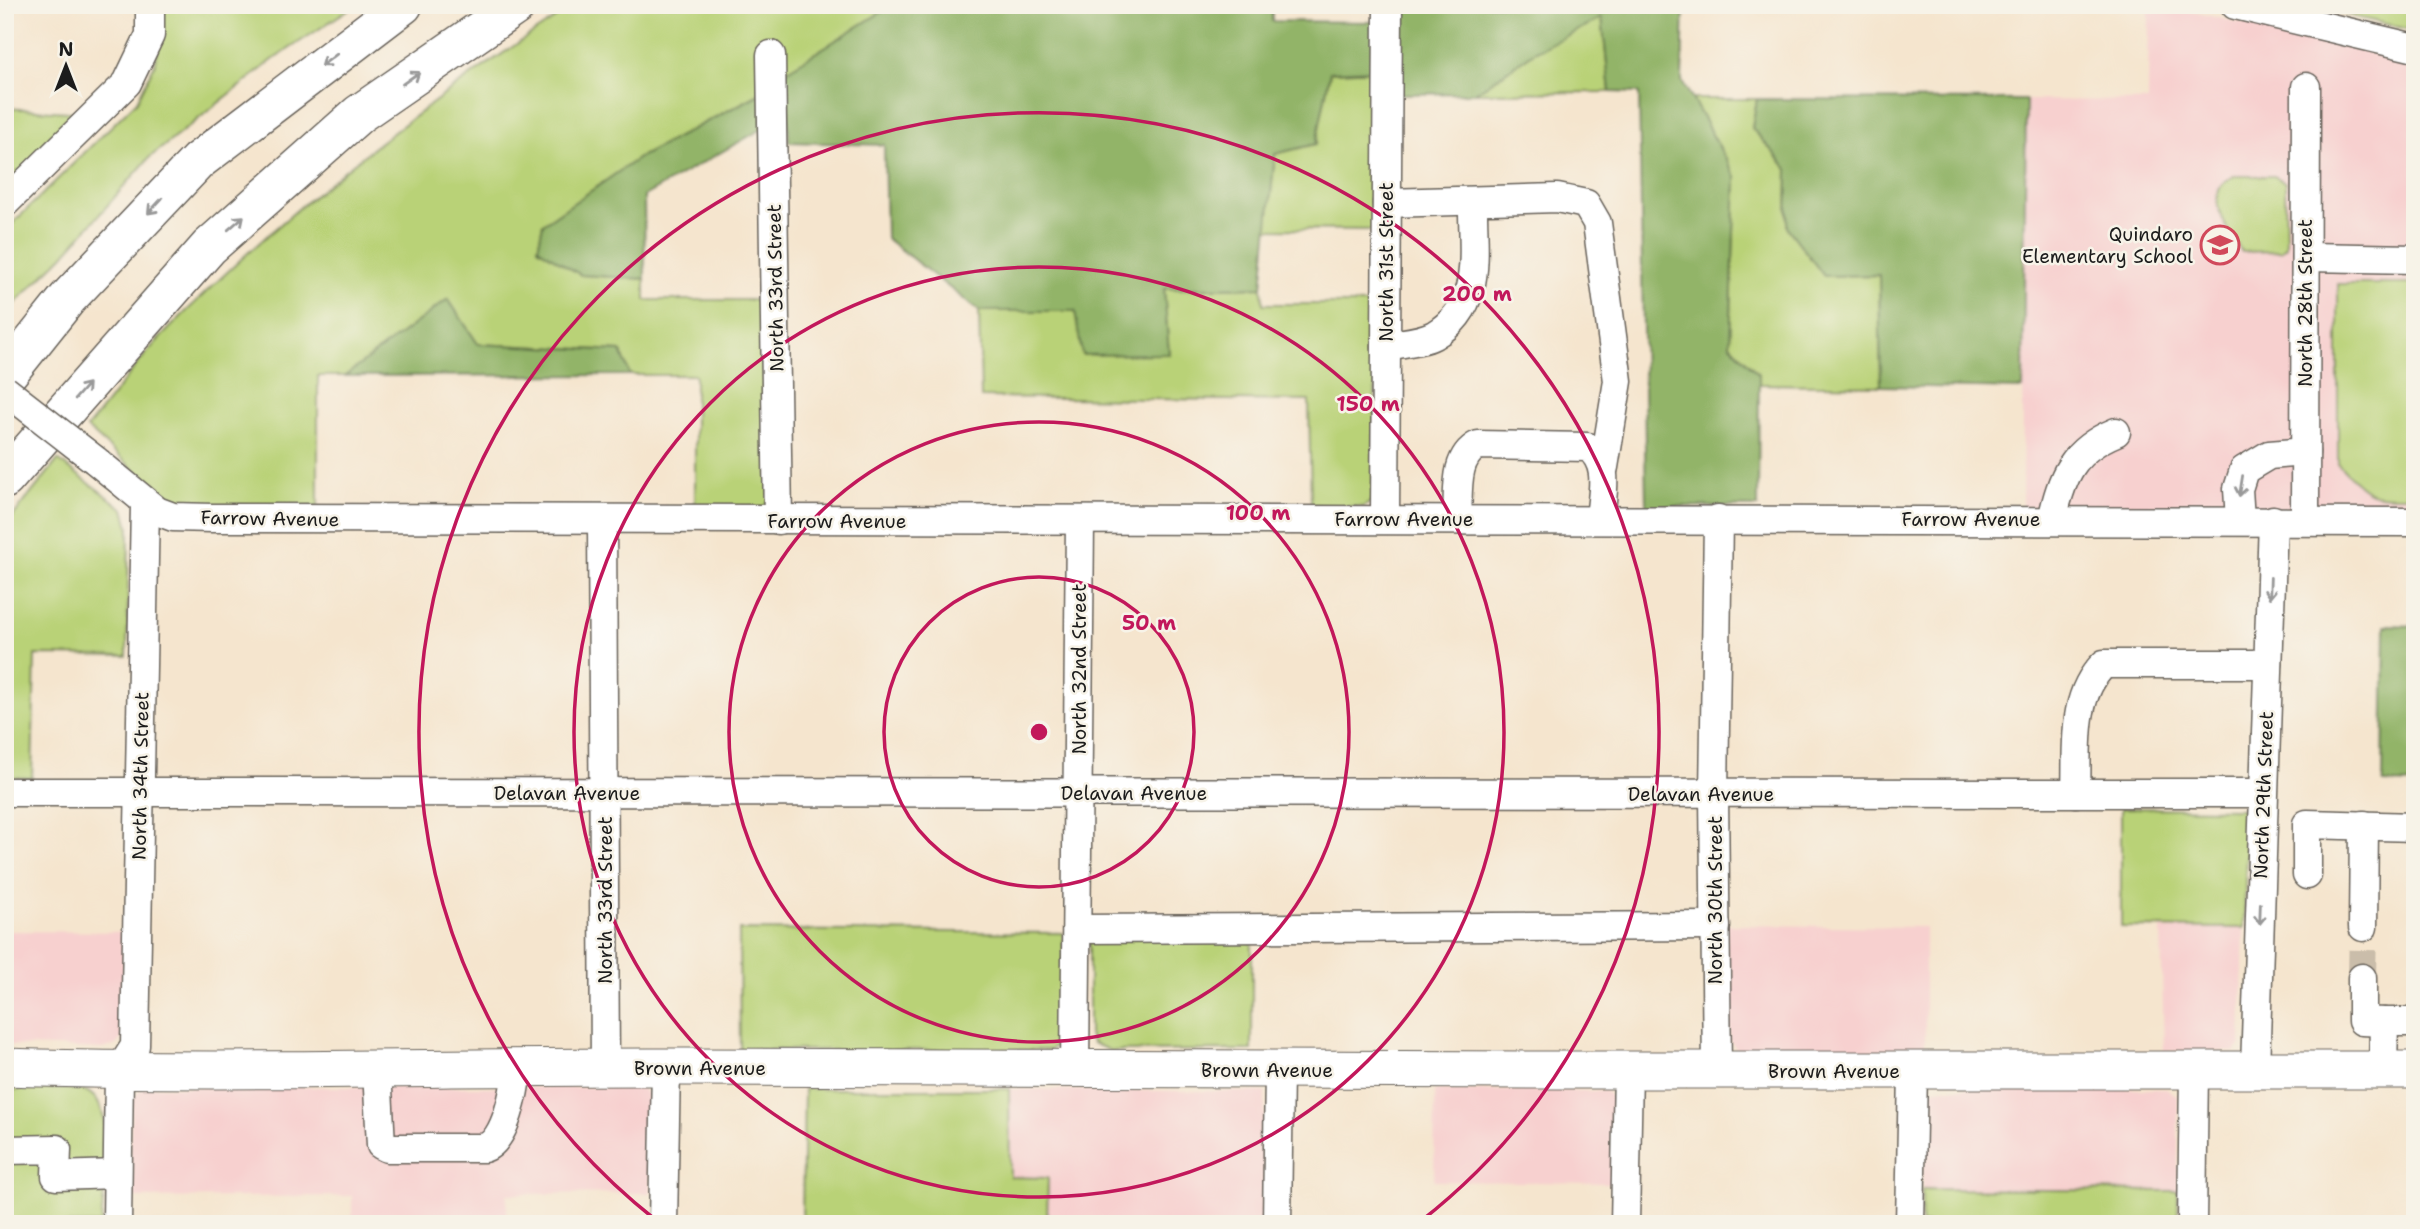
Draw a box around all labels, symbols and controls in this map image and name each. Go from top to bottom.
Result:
north arrow [32,32,102,102]
text: N [58,37,74,62]
one-way arrow [320,53,339,68]
one-way arrow [401,71,420,85]
street label: North 31st Street [1374,182,1399,342]
one-way arrow [146,197,163,214]
street label: North 33rd Street [762,204,789,372]
one-way arrow [226,215,244,231]
street label: North 28th Street [2293,219,2318,387]
place label: Quindaro Elementary School [2022,222,2193,269]
school or university icon: Quindaro Elementary School [2199,224,2241,266]
text: 200 m [1442,280,1512,308]
one-way arrow [74,382,90,400]
text: 150 m [1336,390,1400,418]
one-way arrow [2234,475,2247,497]
text: 100 m [1226,499,1290,527]
street label: Farrow Avenue [200,505,340,532]
street label: Farrow Avenue [1335,507,1473,532]
street label: Farrow Avenue [1902,507,2040,532]
street label: Farrow Avenue [768,509,906,534]
one-way arrow [2264,576,2277,599]
street label: North 32nd Street [1067,584,1092,754]
text: 50 m [1122,609,1176,637]
street label: North 34th Street [127,692,154,860]
street label: North 29th Street [2248,711,2279,879]
centre of rings [1027,720,1051,744]
street label: Delavan Avenue [494,781,640,806]
street label: Delavan Avenue [1061,781,1207,806]
street label: Delavan Avenue [1628,782,1774,807]
street label: North 33rd Street [593,816,618,984]
street label: North 30th Street [1703,816,1728,984]
one-way arrow [2253,902,2266,925]
street label: Brown Avenue [634,1056,766,1081]
street label: Brown Avenue [1201,1058,1333,1083]
street label: Brown Avenue [1768,1059,1900,1084]

